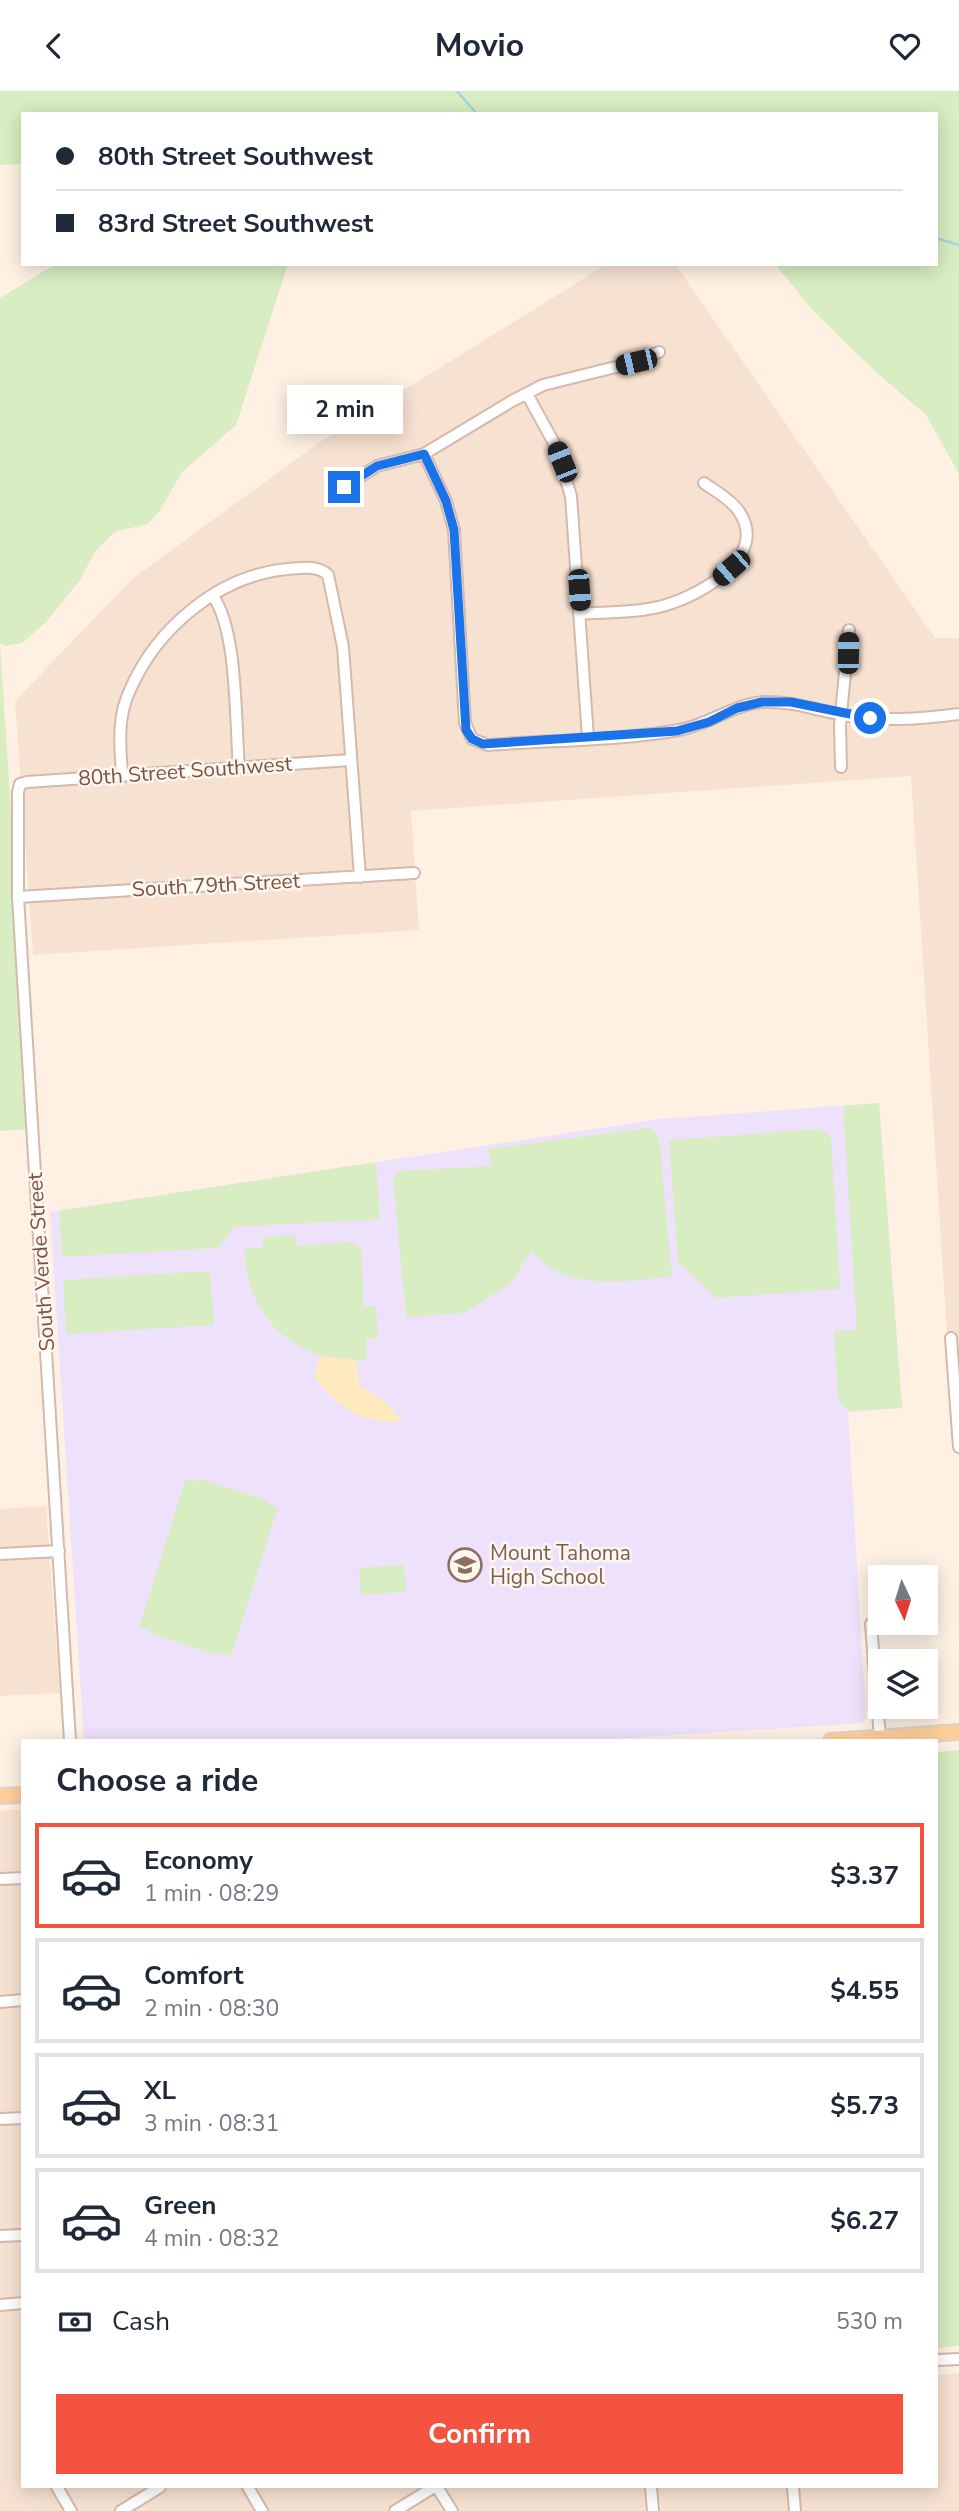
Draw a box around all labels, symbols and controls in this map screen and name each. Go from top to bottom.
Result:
text: Movio [435,24,524,67]
icon: back [35,27,73,65]
icon: heart [886,27,924,65]
text: 80th Street Southwest [98,139,373,174]
text: 83rd Street Southwest [98,206,373,241]
car [614,347,659,377]
callout: 2 min [286,385,402,435]
text: 2 min [315,394,375,425]
car [545,439,580,485]
route end [328,471,360,503]
car [709,546,754,590]
car [568,568,591,612]
car [838,632,859,674]
route start [854,702,886,734]
street label: 80th Street Southwest [77,750,293,792]
street label: South 79th Street [131,867,301,903]
street label: South Verde Street [21,1171,61,1352]
place label: Mount Tahoma High School [490,1539,631,1591]
school or university icon: Mount Tahoma High School [446,1546,484,1584]
north arrow [868,1565,938,1635]
map controls [868,1565,938,1719]
button: layers [868,1649,938,1719]
text: Choose a ride [56,1759,258,1802]
text: Economy [144,1843,253,1878]
icon: car [60,1844,123,1907]
text: $3.37 [830,1858,899,1893]
text: 1 min · 08:29 [144,1878,279,1909]
text: Comfort [144,1958,244,1993]
icon: car [60,1959,123,2022]
text: $4.55 [830,1973,899,2008]
text: 2 min · 08:30 [144,1993,279,2024]
text: XL [144,2073,176,2108]
icon: car [60,2074,123,2137]
text: $5.73 [830,2088,899,2123]
text: 3 min · 08:31 [144,2108,279,2139]
text: Green [144,2188,217,2223]
icon: car [60,2189,123,2252]
text: $6.27 [830,2203,899,2238]
text: 4 min · 08:32 [144,2223,279,2254]
icon: cash [56,2303,94,2341]
text: Cash [112,2304,170,2339]
text: 530 m [836,2306,903,2337]
button: Confirm [56,2394,903,2474]

